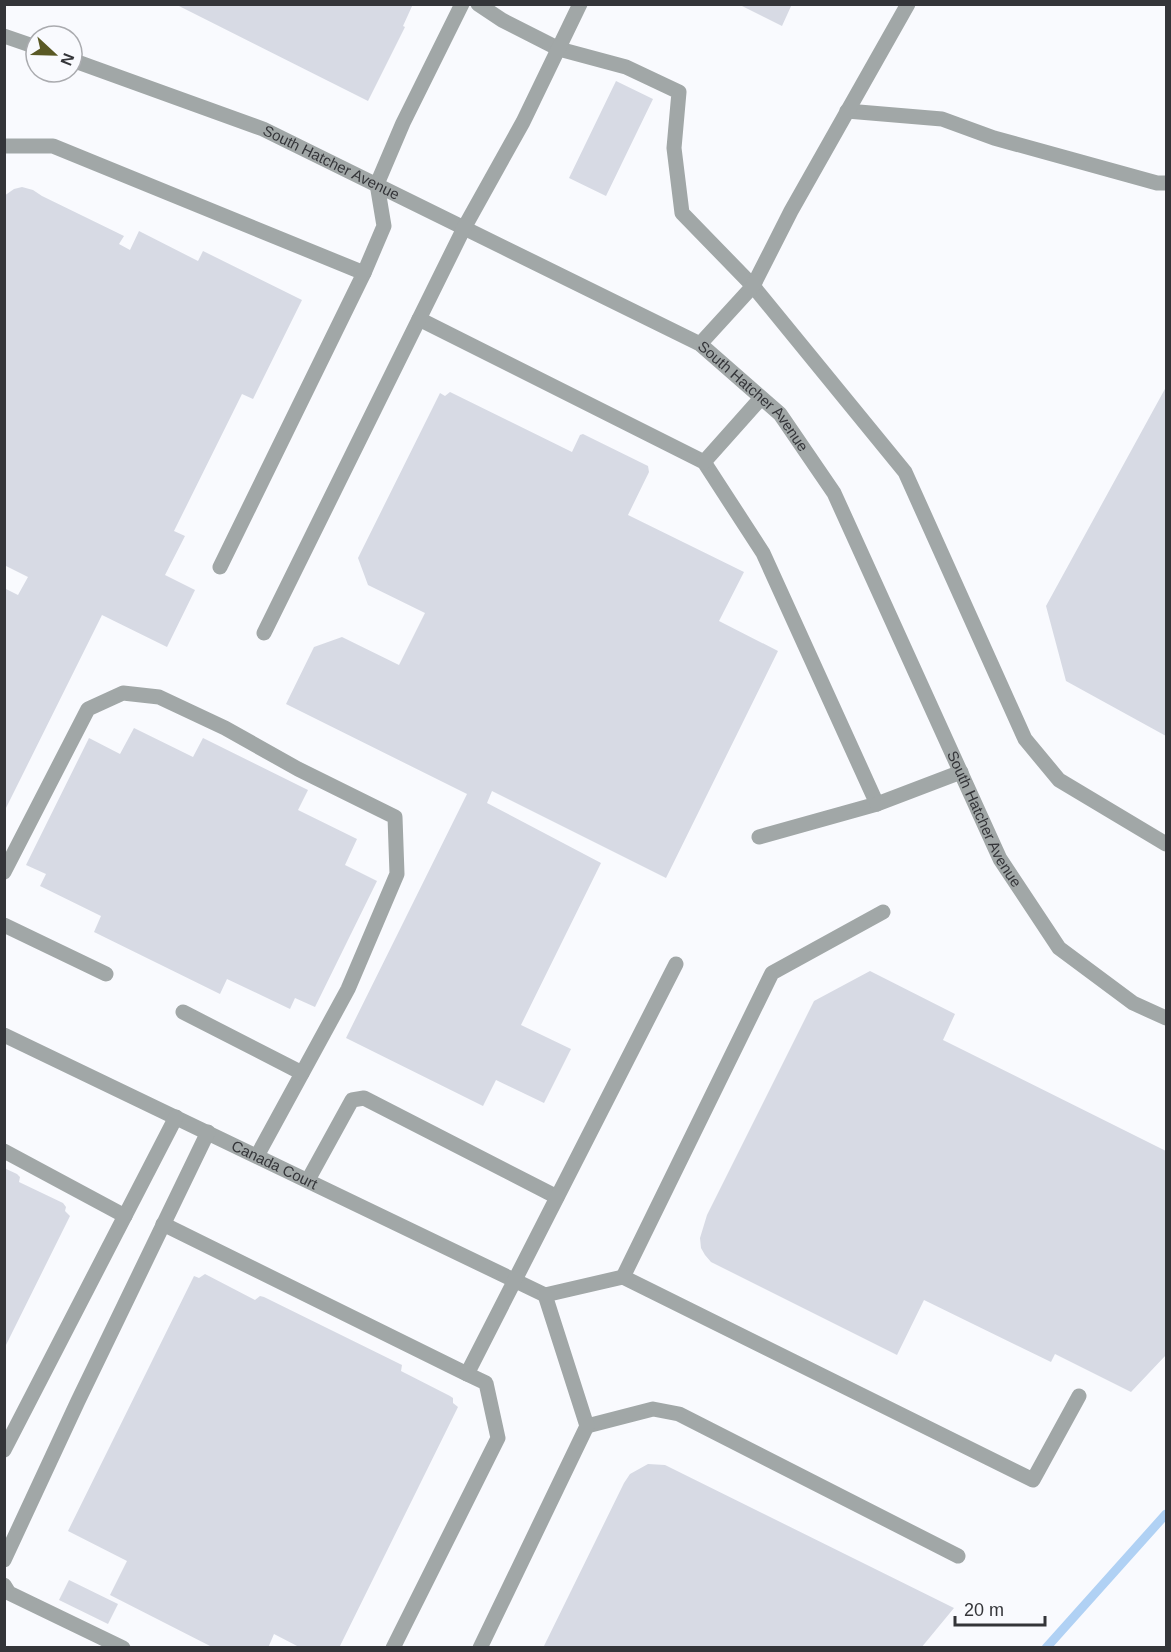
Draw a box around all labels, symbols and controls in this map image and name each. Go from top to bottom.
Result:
north arrow [24,24,84,84]
text: N [57,51,77,68]
street label: South Hatcher Avenue [260,121,402,203]
street label: South Hatcher Avenue [695,337,812,454]
street label: South Hatcher Avenue [944,748,1025,890]
street label: Canada Court [229,1137,321,1193]
scale bar [955,1589,1045,1627]
text: 20 m [964,1600,1004,1620]

